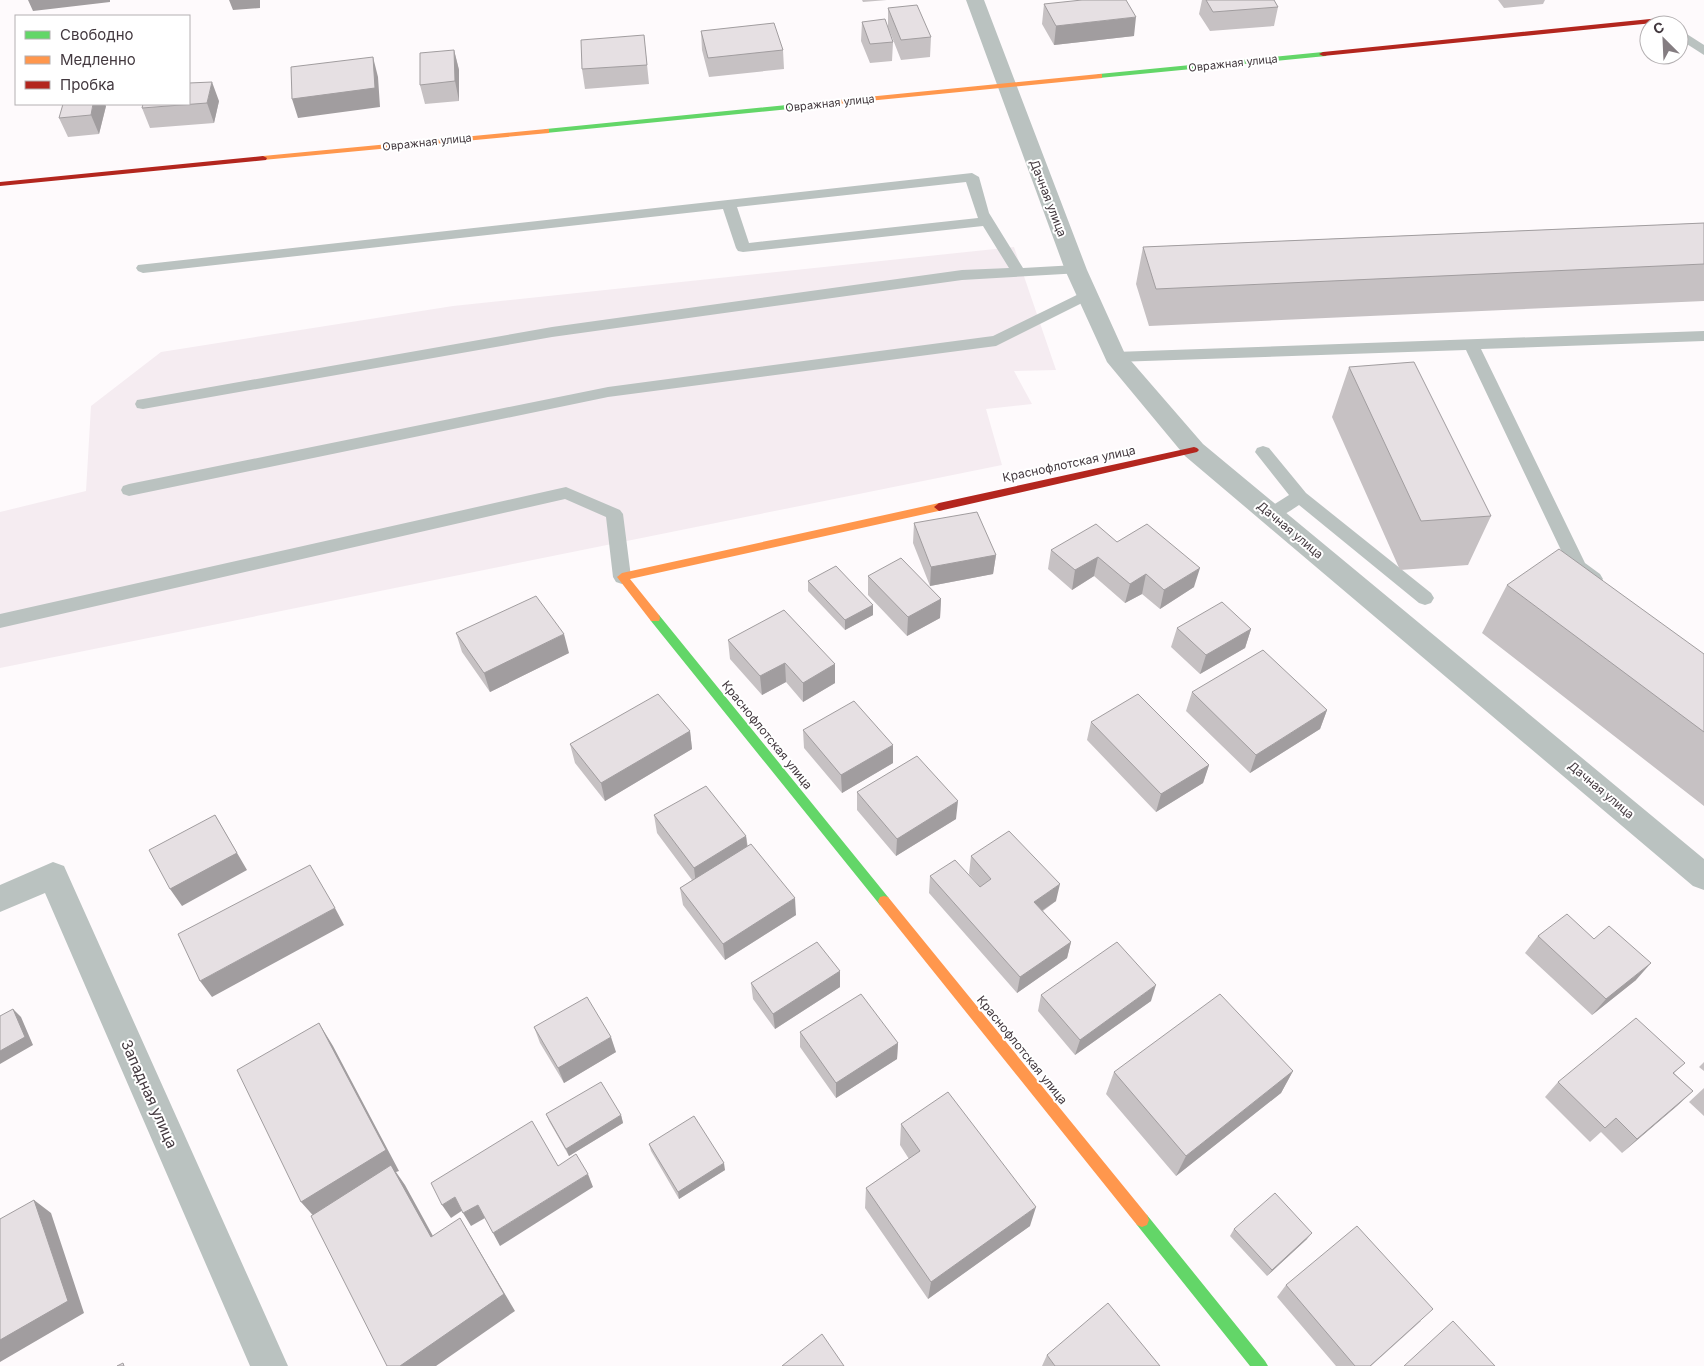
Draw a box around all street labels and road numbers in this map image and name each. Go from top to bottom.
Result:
street label: Овражная улица [1188,51,1278,75]
street label: Овражная улица [785,91,875,115]
street label: Овражная улица [382,130,472,154]
street label: Дачная улица [1027,157,1070,239]
street label: Краснофлотская улица [1001,442,1137,485]
street label: Дачная улица [1254,498,1326,562]
street label: Краснофлотская улица [719,677,816,792]
street label: Дачная улица [1565,758,1637,822]
street label: Краснофлотская улица [974,992,1071,1107]
street label: Западная улица [117,1037,182,1151]

